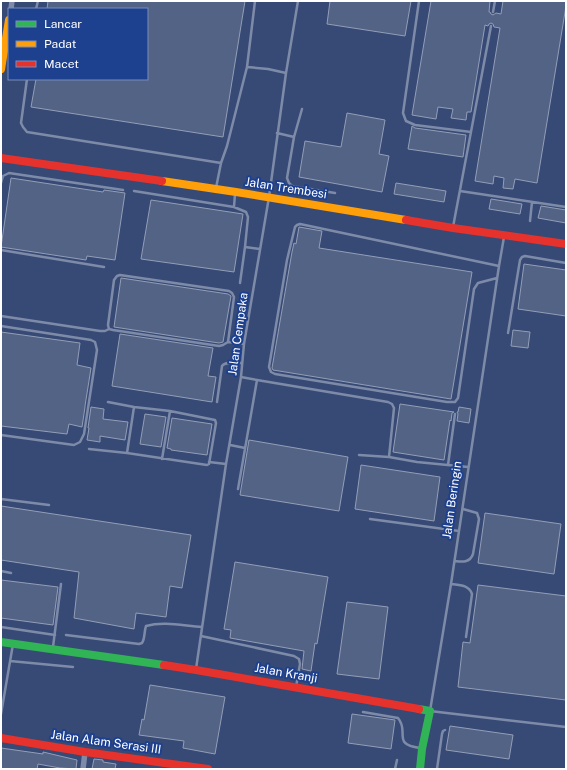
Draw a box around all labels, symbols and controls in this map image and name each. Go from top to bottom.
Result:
legend [8,8,148,80]
text: Lancar [44,17,82,31]
text: Padat [44,37,77,51]
text: Macet [44,57,79,71]
street label: Jalan Trembesi [244,175,328,201]
street label: Jalan Cempaka [225,292,251,376]
street label: Jalan Beringin [440,460,464,540]
street label: Jalan Kranji [253,661,319,685]
street label: Jalan Alam Serasi III [50,727,162,757]

